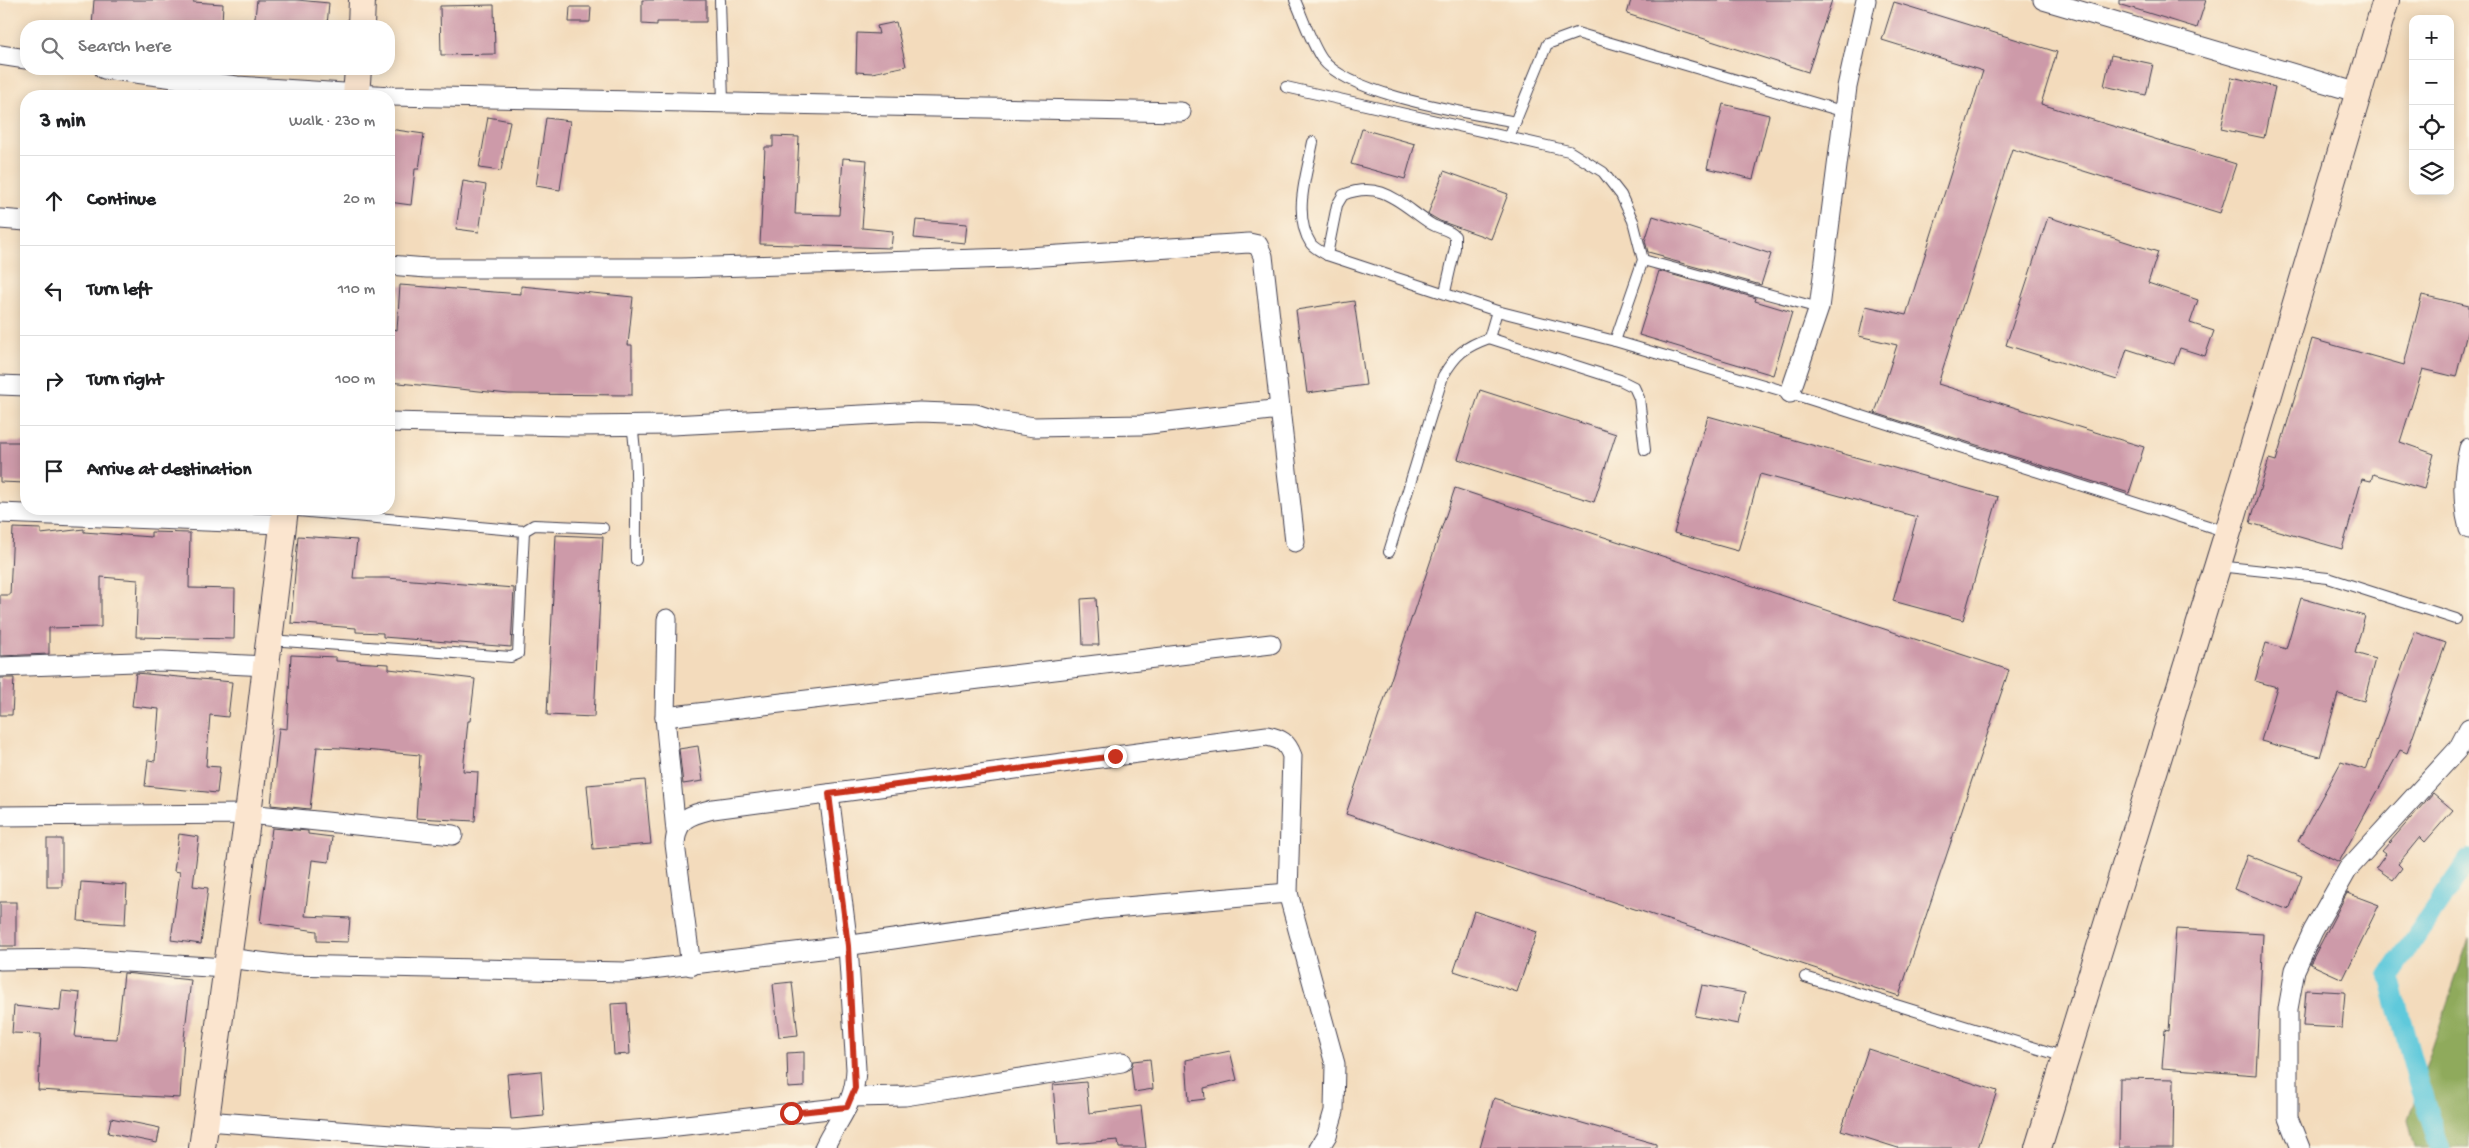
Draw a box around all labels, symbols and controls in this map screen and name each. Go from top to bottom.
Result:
map controls [2409,15,2454,195]
button: + [2409,15,2454,60]
search box [20,20,395,75]
icon: search [38,34,66,62]
text: Search here [78,36,172,59]
button: − [2409,60,2454,105]
button: locate [2409,105,2454,150]
text: 3 min [40,110,85,135]
text: Walk · 230 m [289,113,375,132]
button: layers [2409,150,2454,195]
icon: ahead [40,187,68,215]
text: Continue [87,189,156,212]
text: 20 m [343,191,375,210]
icon: left [40,277,68,305]
text: Turn left [87,279,151,302]
text: 110 m [338,281,375,300]
icon: right [40,367,68,395]
text: Turn right [87,369,163,392]
text: 100 m [335,371,375,390]
icon: arrive [40,457,68,485]
text: Arrive at destination [87,459,251,482]
route end [1104,745,1127,768]
route start [780,1102,803,1125]

